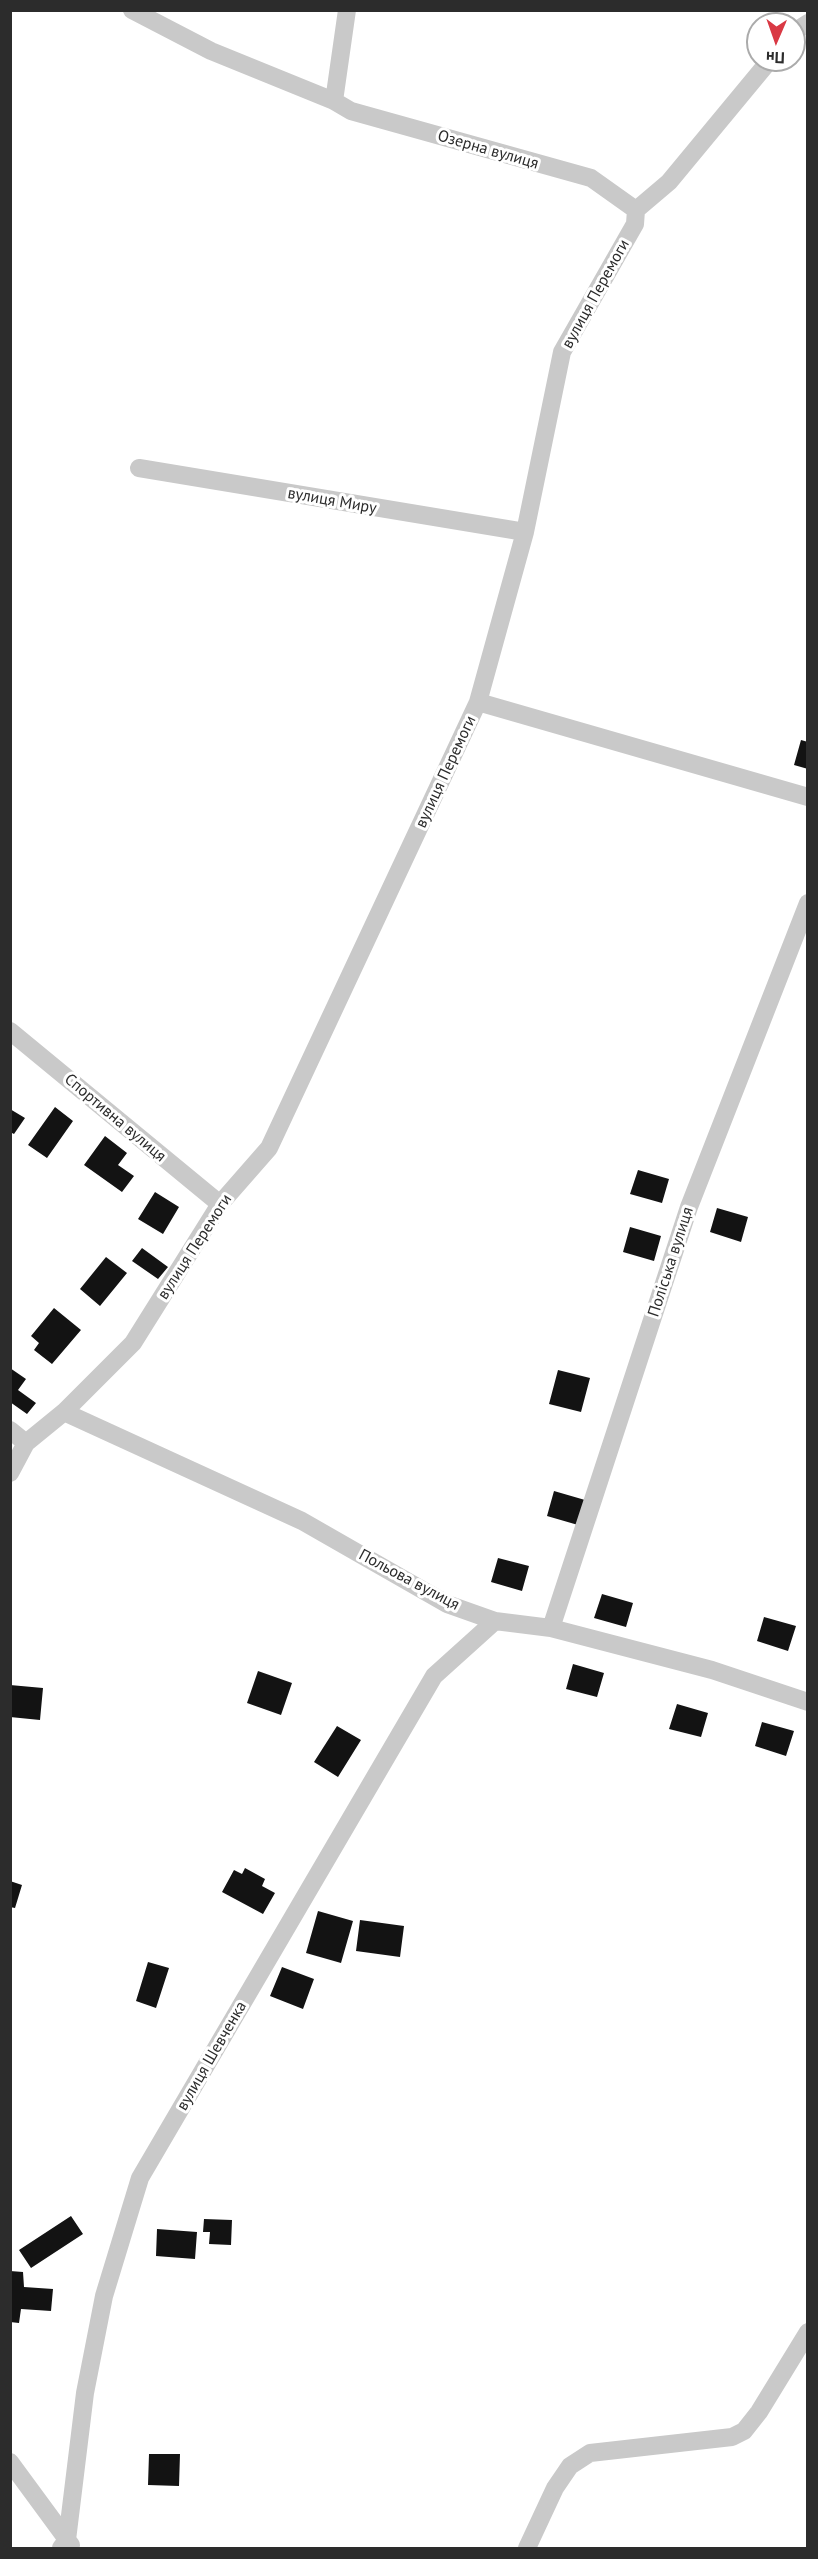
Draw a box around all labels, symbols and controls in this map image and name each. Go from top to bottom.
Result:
north arrow [746,12,806,72]
text: Пн [766,48,785,68]
street label: Озерна вулиця [435,126,541,174]
street label: вулиця Перемоги [558,236,634,352]
street label: вулиця Миру [286,484,378,518]
street label: вулиця Перемоги [412,713,480,831]
street label: Спортивна вулиця [60,1070,170,1166]
street label: вулиця Перемоги [154,1191,236,1303]
street label: Поліська вулиця [644,1205,698,1319]
street label: Польова вулиця [355,1545,463,1615]
street label: вулиця Шевченка [173,1998,251,2114]

